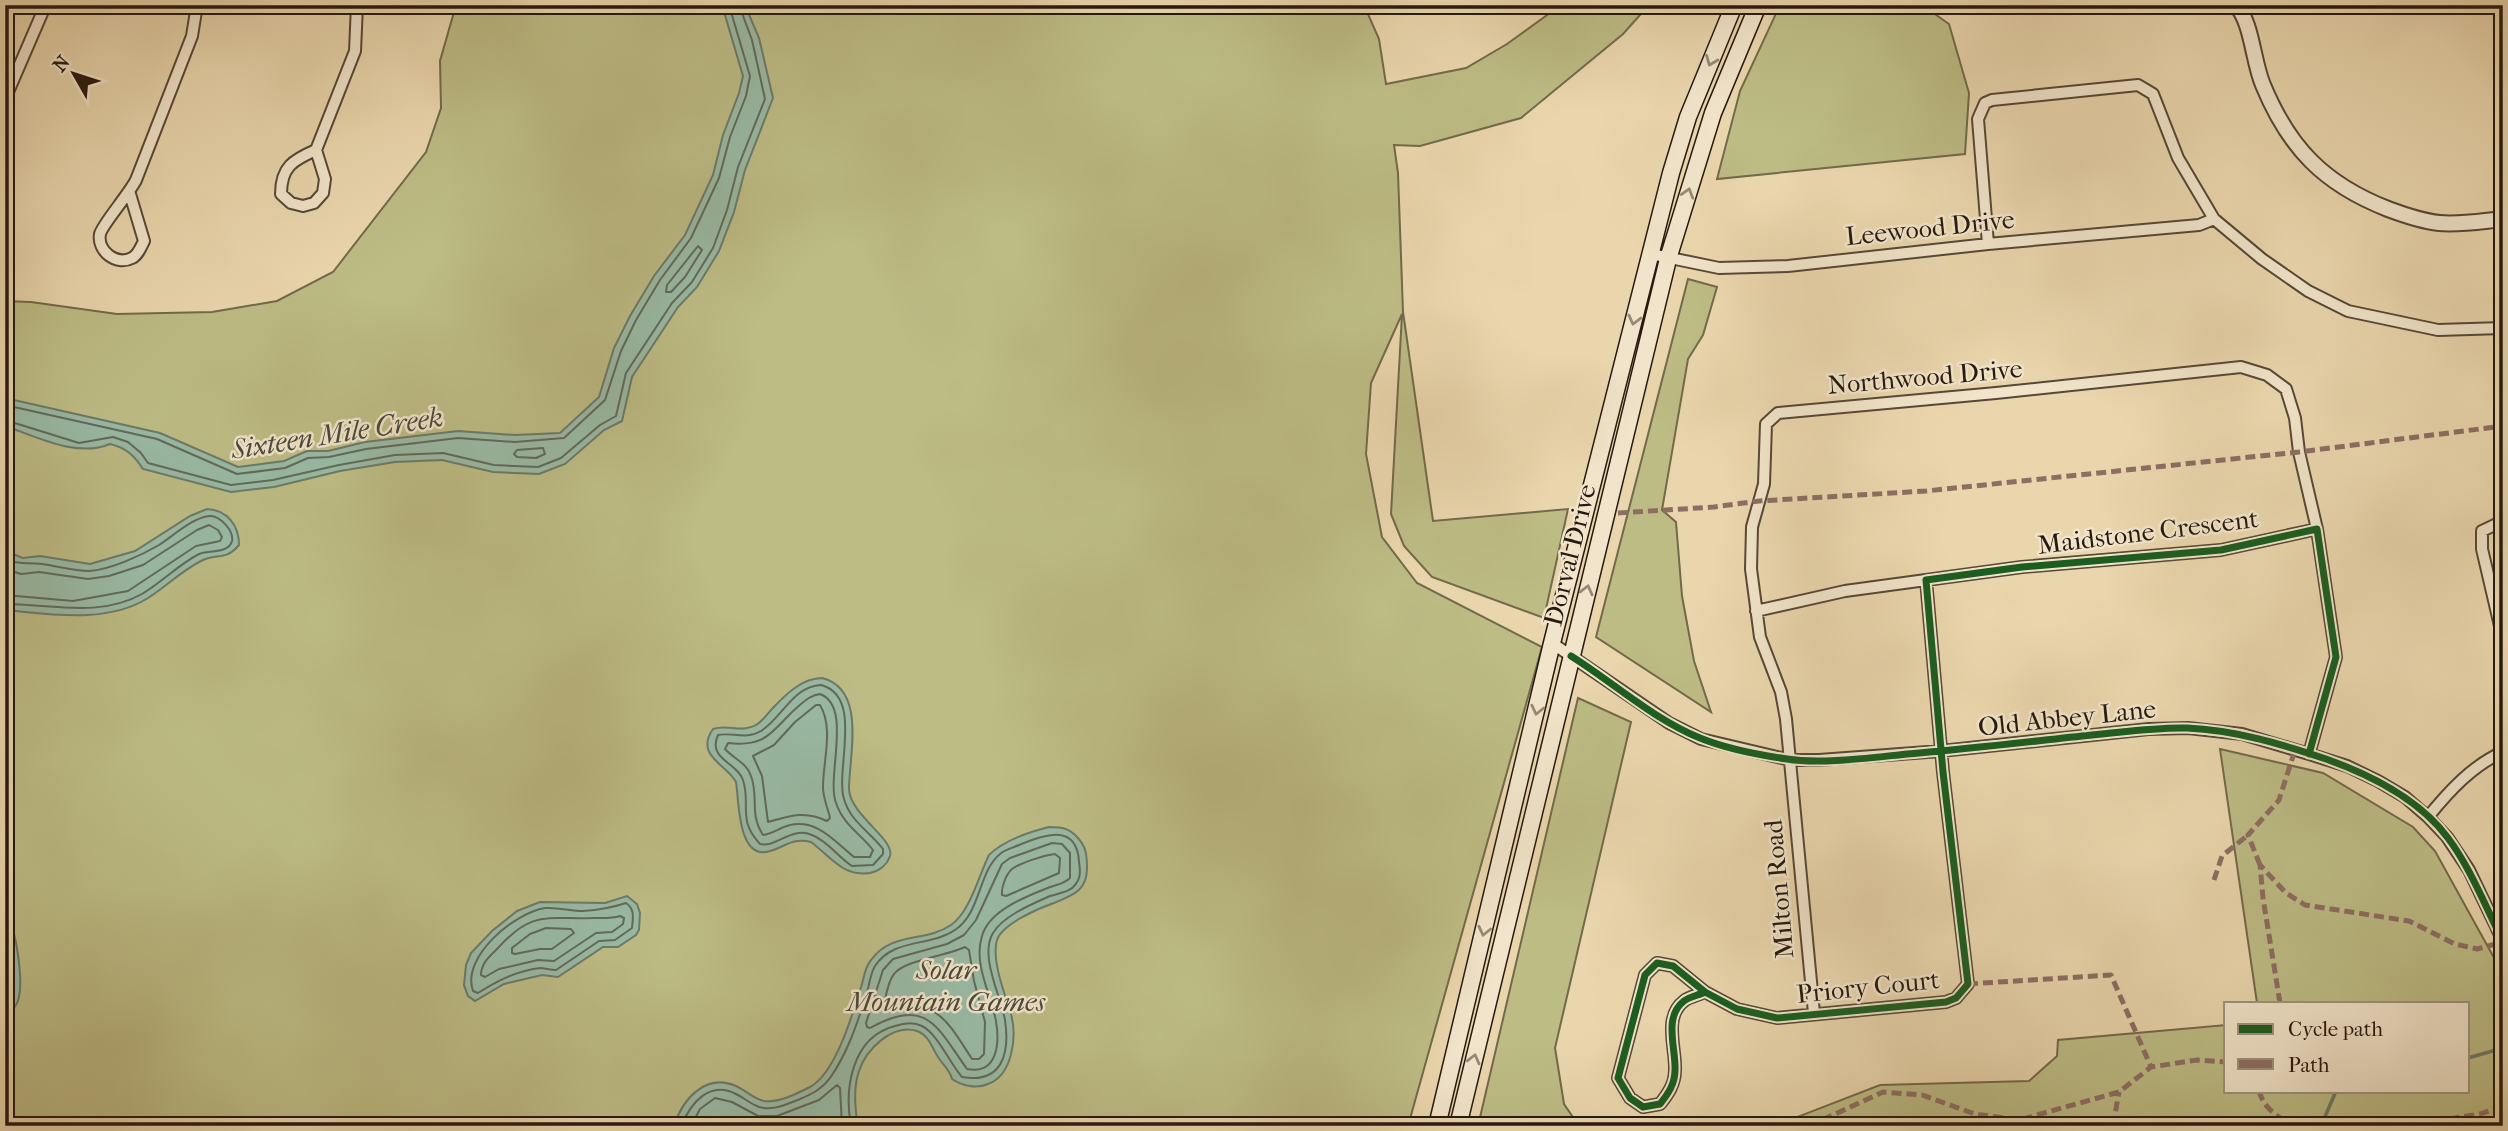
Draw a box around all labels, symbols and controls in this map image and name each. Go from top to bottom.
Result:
north arrow [38,38,108,108]
text: N [48,51,75,76]
one-way arrow [1705,54,1719,67]
one-way arrow [1680,188,1694,200]
street label: Leewood Drive [1844,204,2016,252]
one-way arrow [1628,314,1642,326]
street label: Northwood Drive [1826,353,2024,401]
water label: Sixteen Mile Creek [228,400,445,466]
street label: Dorval Drive [1537,481,1603,629]
street label: Maidstone Crescent [2036,503,2261,561]
one-way arrow [1579,584,1593,596]
street label: Old Abbey Lane [1976,693,2158,743]
one-way arrow [1530,704,1545,716]
street label: Milton Road [1757,817,1801,960]
one-way arrow [1478,925,1492,937]
water label: Solar Mountain Games [845,953,1046,1018]
street label: Priory Court [1795,964,1942,1010]
legend [2224,1002,2470,1092]
text: Cycle path [2288,1017,2383,1041]
one-way arrow [1466,1053,1480,1065]
text: Path [2288,1053,2330,1077]

